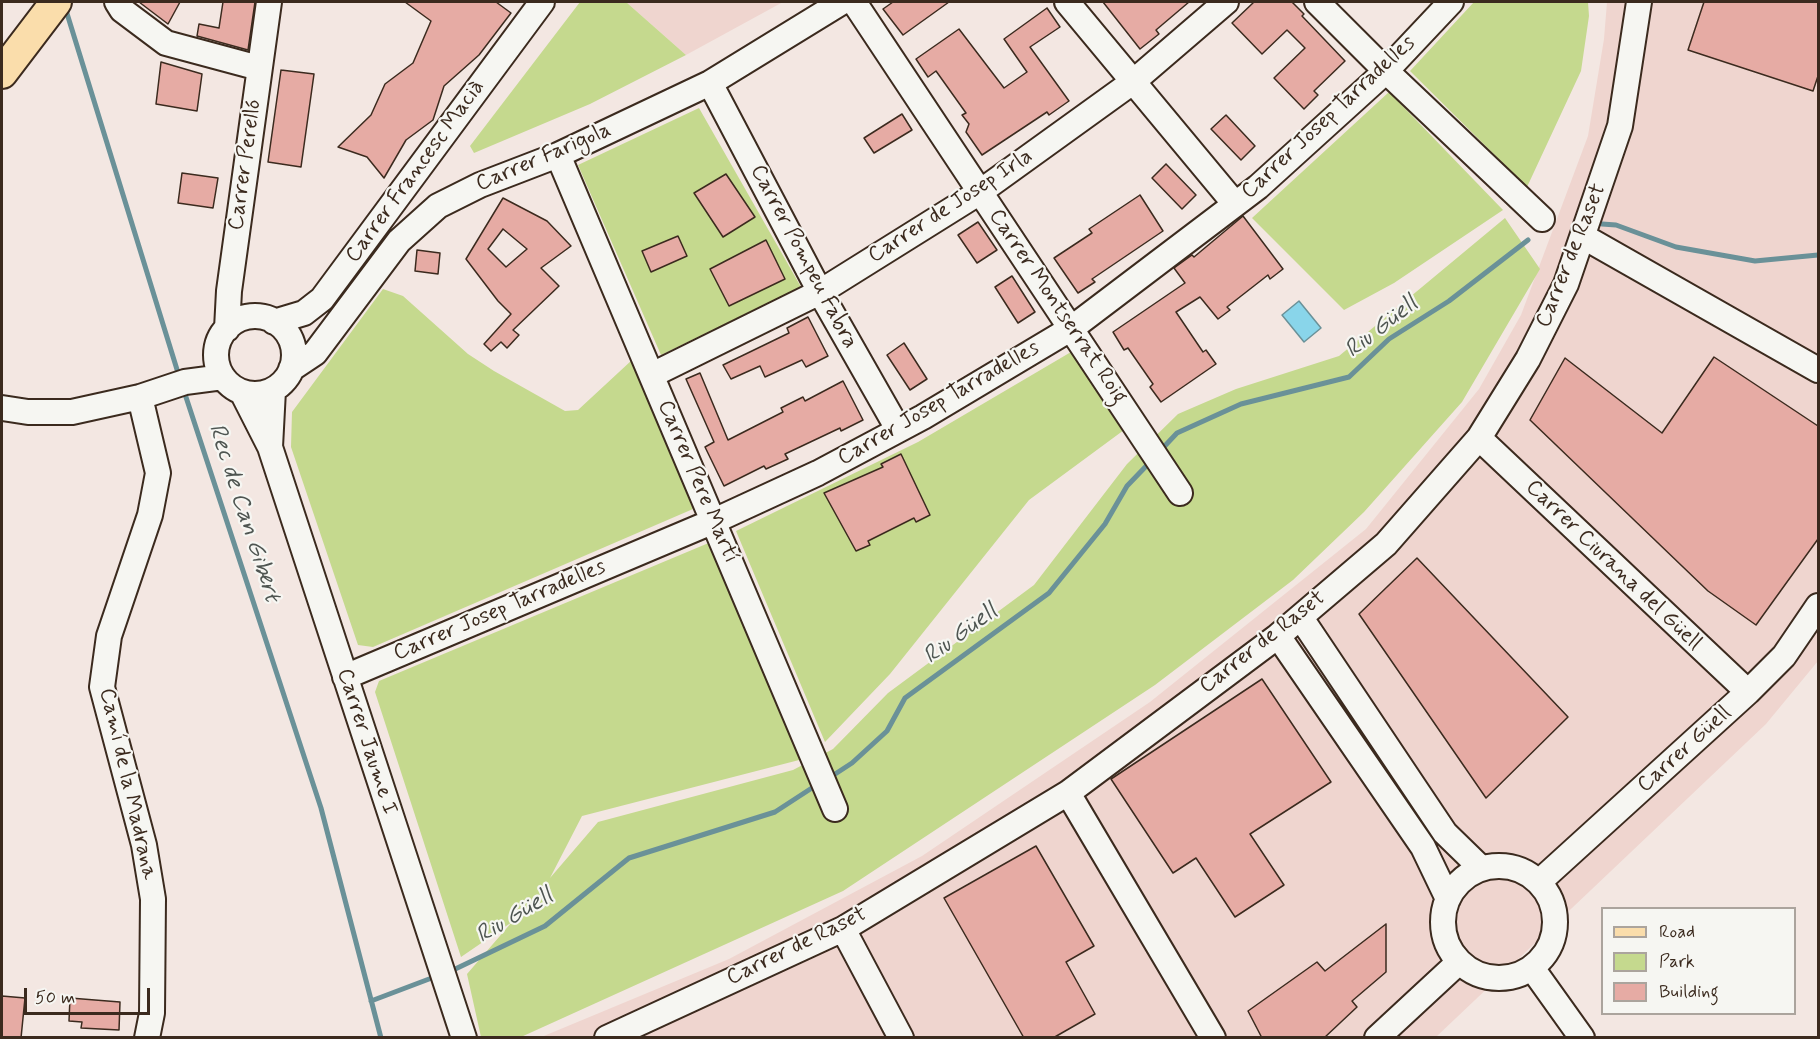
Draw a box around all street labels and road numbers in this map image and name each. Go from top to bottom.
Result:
street label: Carrer Josep Tarradelles [1237,31,1421,205]
street label: Carrer Francesc Macià [341,75,491,269]
street label: Carrer Perelló [224,98,268,232]
street label: Carrer Farigola [472,118,616,198]
street label: Carrer de Josep Irla [864,144,1038,270]
street label: Carrer Pompeu Fabra [743,161,863,353]
street label: Carrer de Raset [1531,180,1613,332]
street label: Carrer Montserrat Roig [982,205,1132,409]
street label: Carrer Josep Tarradelles [834,336,1044,472]
street label: Carrer Pere Martí [651,396,743,568]
street label: Carrer Ciurana del Güell [1519,475,1707,657]
street label: Carrer Josep Tarradelles [390,554,610,668]
street label: Carrer de Raset [1195,586,1331,700]
street label: Carrer Jaume I [330,665,402,819]
street label: Camí de la Madrana [92,686,162,882]
street label: Carrer Güell [1632,701,1738,799]
street label: Carrer de Raset [723,902,871,992]

